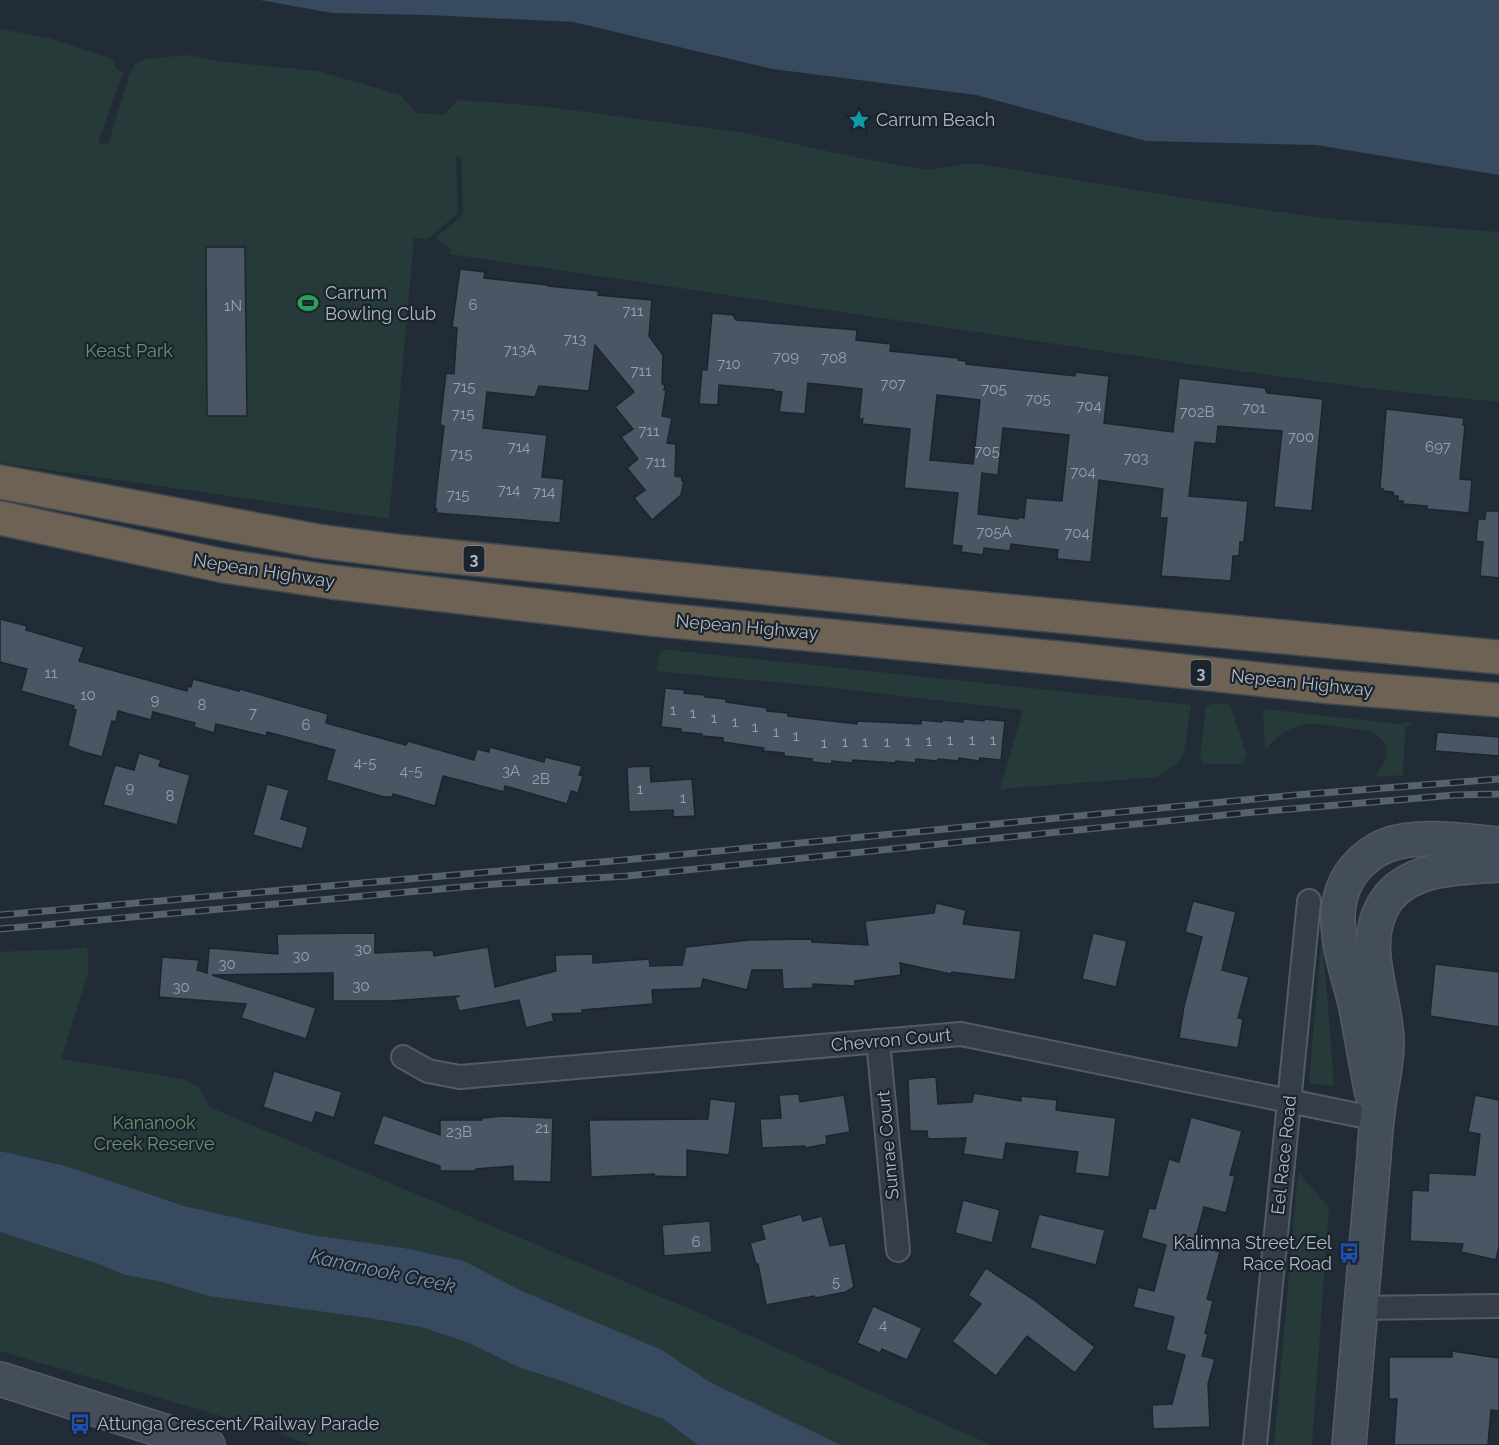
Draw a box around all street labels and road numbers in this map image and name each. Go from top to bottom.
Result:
road number: 3 [464,546,484,572]
street label: Nepean Highway [192,549,337,592]
street label: Nepean Highway [675,610,820,643]
road number: 3 [1190,660,1212,686]
street label: Nepean Highway [1230,665,1375,700]
street label: Chevron Court [830,1024,952,1055]
street label: Sunrae Court [872,1090,903,1200]
street label: Eel Race Road [1267,1094,1300,1216]

